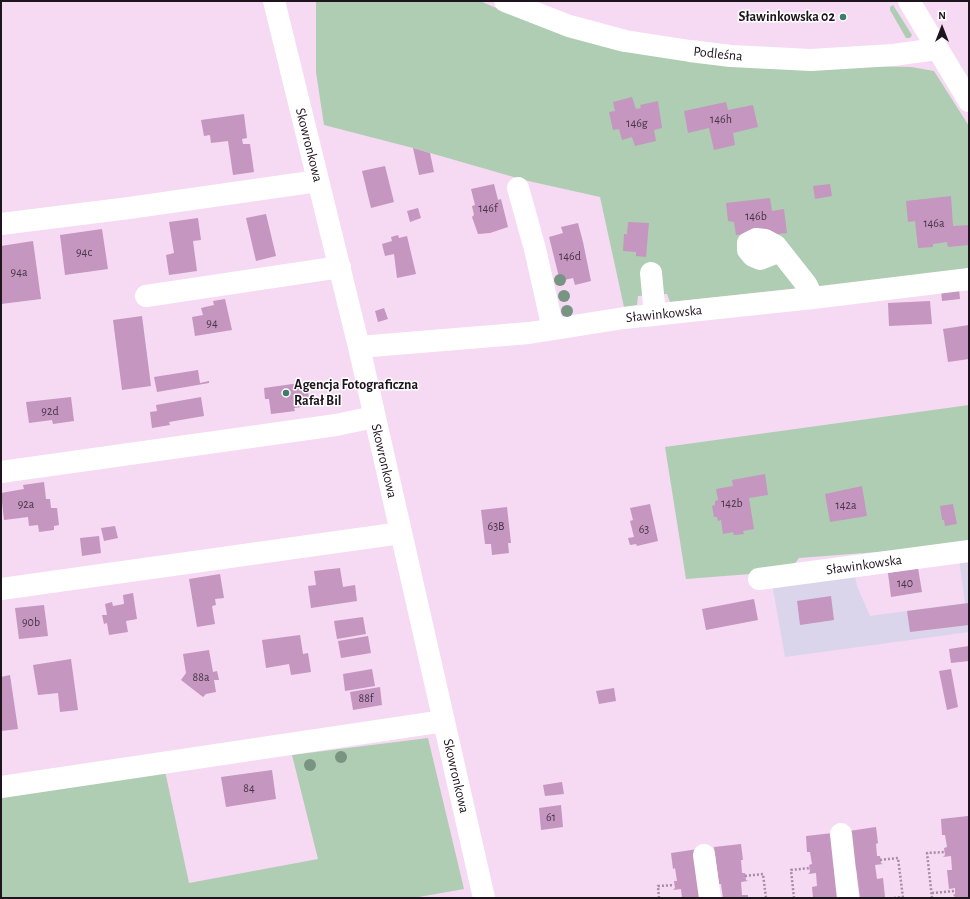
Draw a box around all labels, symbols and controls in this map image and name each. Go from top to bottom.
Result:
north arrow [922,8,962,48]
place label: Sławinkowska 02 [738,9,835,25]
text: N [938,10,946,21]
marker: Sławinkowska 02 [838,12,848,22]
street label: Podleśna [692,43,744,65]
street label: Skowronkowa [292,106,326,184]
house number: 146h [710,112,732,126]
house number: 146g [626,116,648,130]
house number: 146f [478,201,498,215]
house number: 146b [745,209,767,223]
house number: 146a [923,216,945,230]
house number: 94c [76,245,92,259]
house number: 146d [559,249,581,263]
house number: 94a [11,265,27,279]
street label: Sławinkowska [625,302,703,326]
house number: 94 [206,316,218,330]
place label: Agencja Fotograficzna Rafał Bil [294,377,418,410]
marker: Agencja Fotograficzna Rafał Bil [281,388,291,398]
house number: 92d [41,404,59,418]
street label: Skowronkowa [367,422,401,500]
house number: 142b [721,496,743,510]
house number: 92a [18,497,34,511]
house number: 142a [836,498,856,512]
house number: 63B [487,519,505,533]
house number: 63 [639,522,649,536]
street label: Sławinkowska [825,551,903,579]
house number: 140 [897,576,913,590]
house number: 90b [22,615,40,629]
house number: 88a [193,670,209,684]
house number: 88f [358,691,374,705]
street label: Skowronkowa [439,737,473,815]
house number: 84 [243,781,255,795]
house number: 61 [546,810,556,824]

